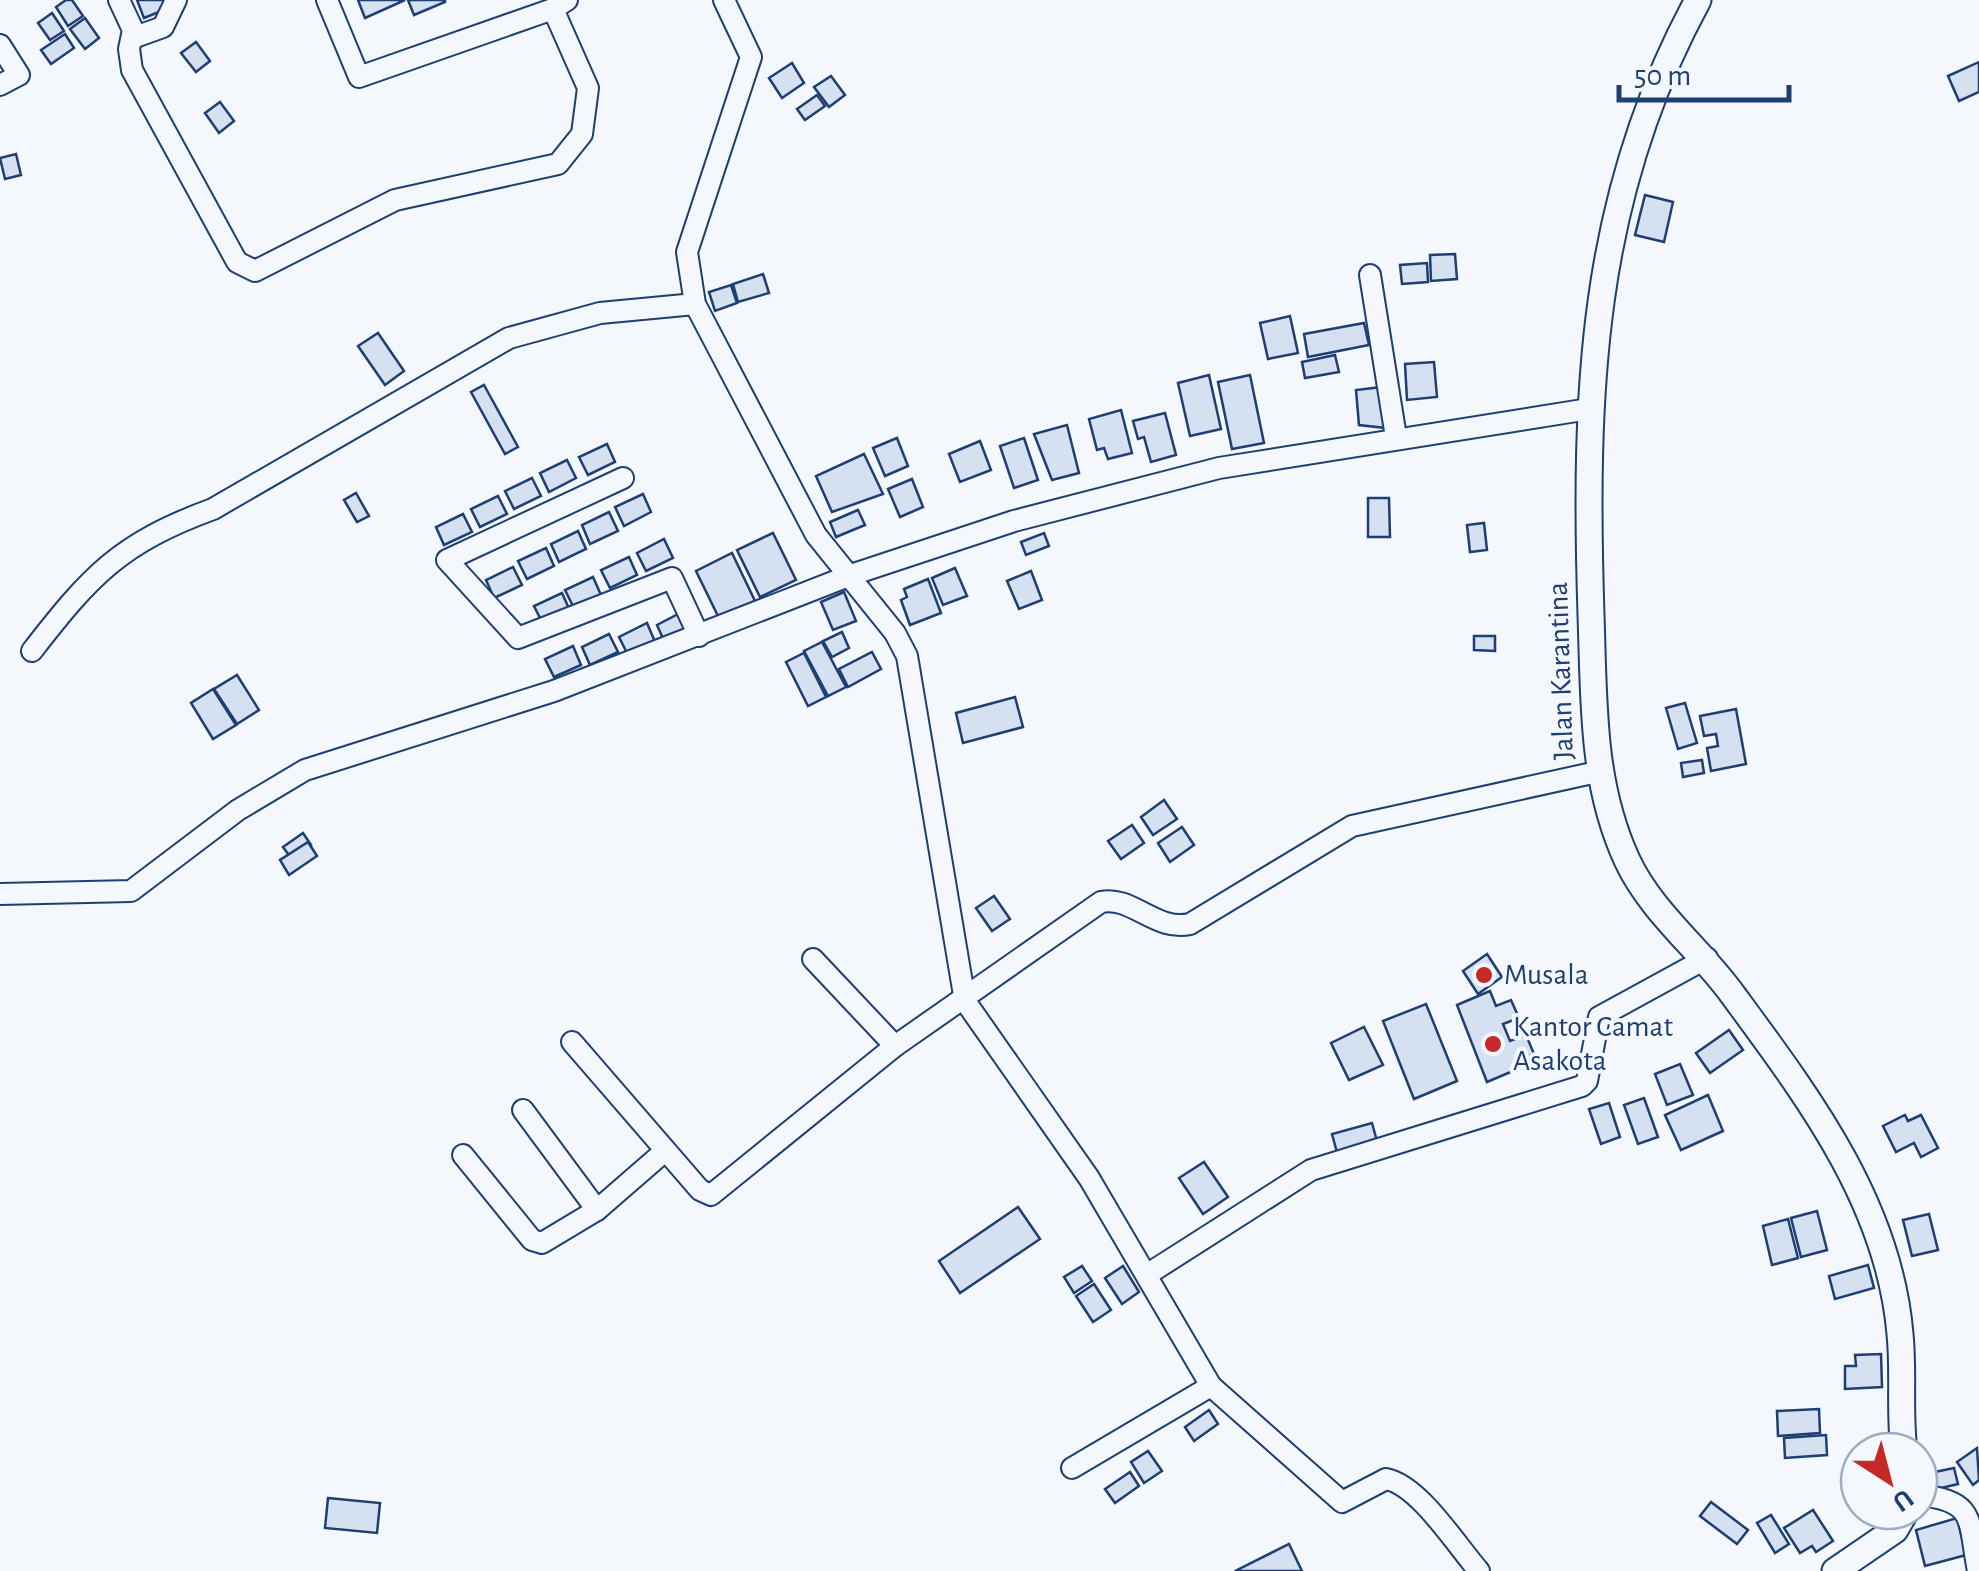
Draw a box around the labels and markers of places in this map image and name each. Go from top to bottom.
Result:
place label: Musala [1504,960,1589,990]
marker: Musala [1473,964,1495,986]
place label: Kantor Camat Asakota [1513,1012,1673,1076]
marker: Kantor Camat Asakota [1482,1033,1504,1055]

